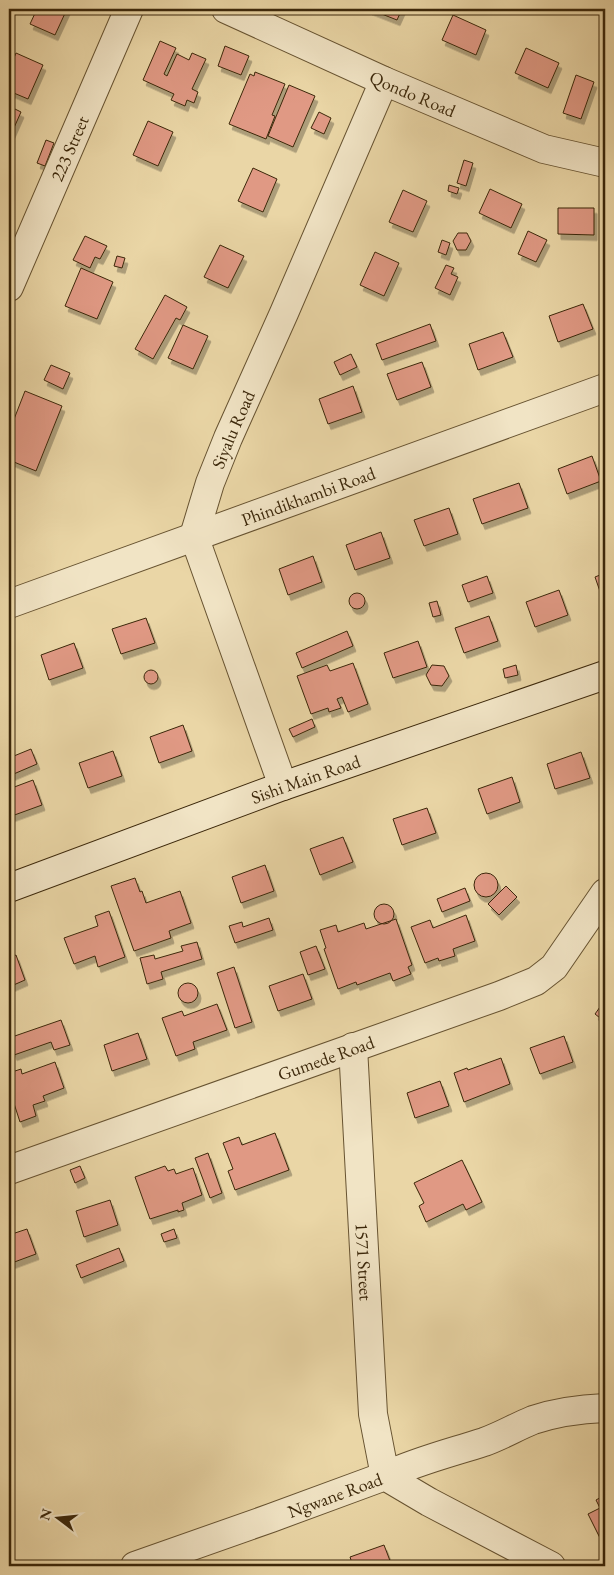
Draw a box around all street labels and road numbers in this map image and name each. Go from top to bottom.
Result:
street label: Qondo Road [366,65,460,122]
street label: 223 Street [45,112,93,185]
street label: Siyalu Road [206,386,260,472]
street label: Phindikhambi Road [238,461,379,530]
street label: Sishi Main Road [248,749,364,808]
street label: Gumede Road [274,1030,378,1085]
street label: 1571 Street [351,1222,378,1301]
street label: Ngwane Road [284,1466,386,1523]

